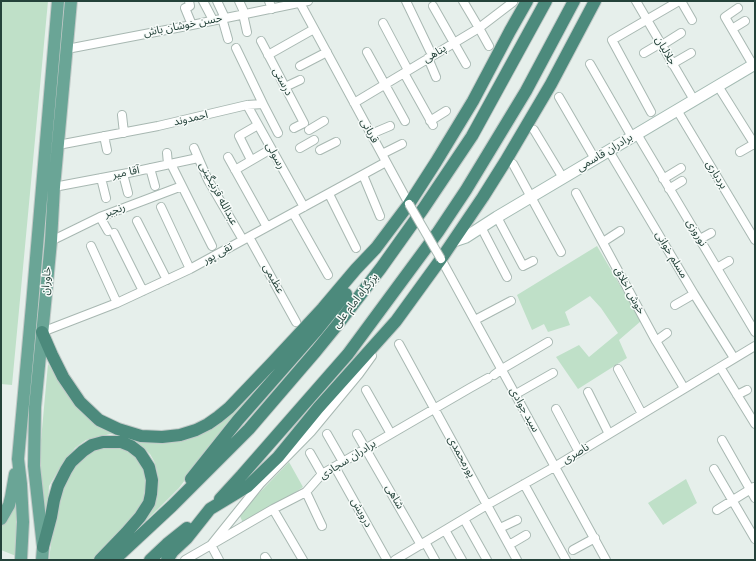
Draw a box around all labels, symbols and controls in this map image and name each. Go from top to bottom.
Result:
street label: حسن خوشان باش [142,12,224,40]
street label: جلالیان [652,34,678,68]
street label: پناهی [421,42,449,66]
street label: درستی [269,66,295,98]
street label: احمدوند [172,109,210,129]
street label: قربانی [357,116,381,146]
street label: برادران قاسمی [575,131,635,175]
street label: رسولی [262,140,288,172]
street label: بردباری [702,158,730,192]
street label: عبدالله قرنیگینی [196,160,240,228]
street label: آقا میر [111,164,141,182]
street label: رنجبر [102,201,128,221]
street label: نوروزی [683,217,709,249]
street label: مسلم خوانی [652,229,690,281]
street label: تقی پور [201,240,235,268]
street label: عظیمی [259,262,287,296]
street label: خوش اخلاق [611,265,647,317]
street label: خاوران [39,266,55,296]
street label: بزرگراه امام علی [330,271,382,331]
street label: سید جوادی [506,385,542,435]
street label: پورمحمدی [444,434,478,480]
street label: برادران سجادی [317,437,379,483]
street label: ناصری [560,441,592,467]
street label: شاهی [382,482,406,512]
street label: درویش [348,496,374,530]

